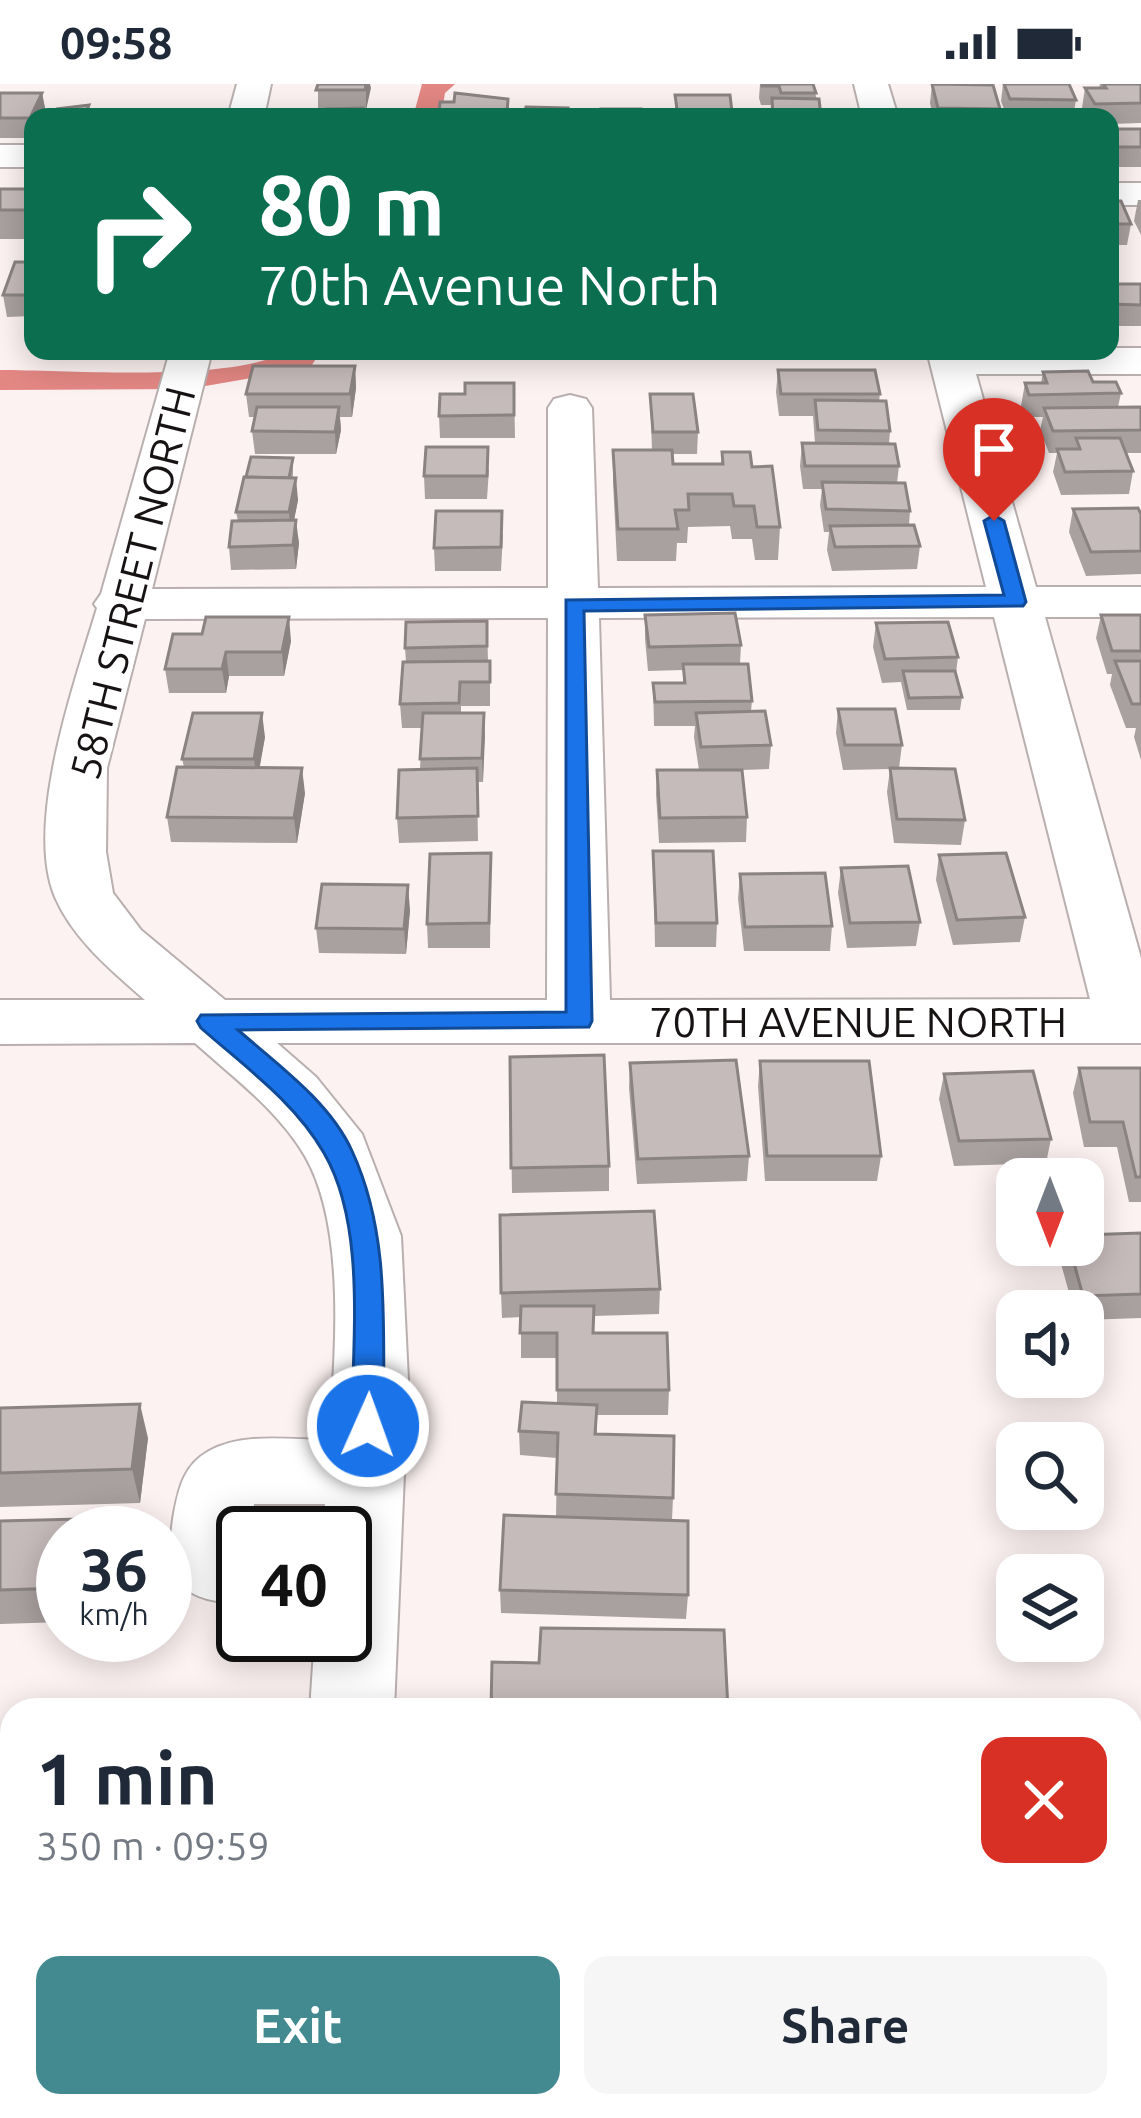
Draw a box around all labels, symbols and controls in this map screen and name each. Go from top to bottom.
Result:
text: 09:58 [60,17,173,68]
icon: right [60,156,216,312]
text: 80 m [258,157,445,251]
text: 70th Avenue North [258,255,720,315]
street label: 58TH STREET NORTH [61,382,203,784]
pin [943,398,1045,521]
icon: arrive [961,416,1027,482]
street label: 70TH AVENUE NORTH [649,998,1067,1045]
north arrow [996,1158,1104,1266]
map controls [996,1158,1104,1662]
button: sound [996,1290,1104,1398]
position arrow [305,1363,431,1489]
button: search [996,1422,1104,1530]
speed limit sign: 40 [216,1506,372,1662]
text: 36 [80,1535,148,1602]
button: layers [996,1554,1104,1662]
text: km/h [79,1597,149,1631]
button: close [981,1737,1107,1863]
text: 1 min [36,1738,218,1819]
text: 350 m · 09:59 [36,1824,270,1867]
button: Exit [36,1956,560,2094]
button: Share [584,1956,1107,2094]

